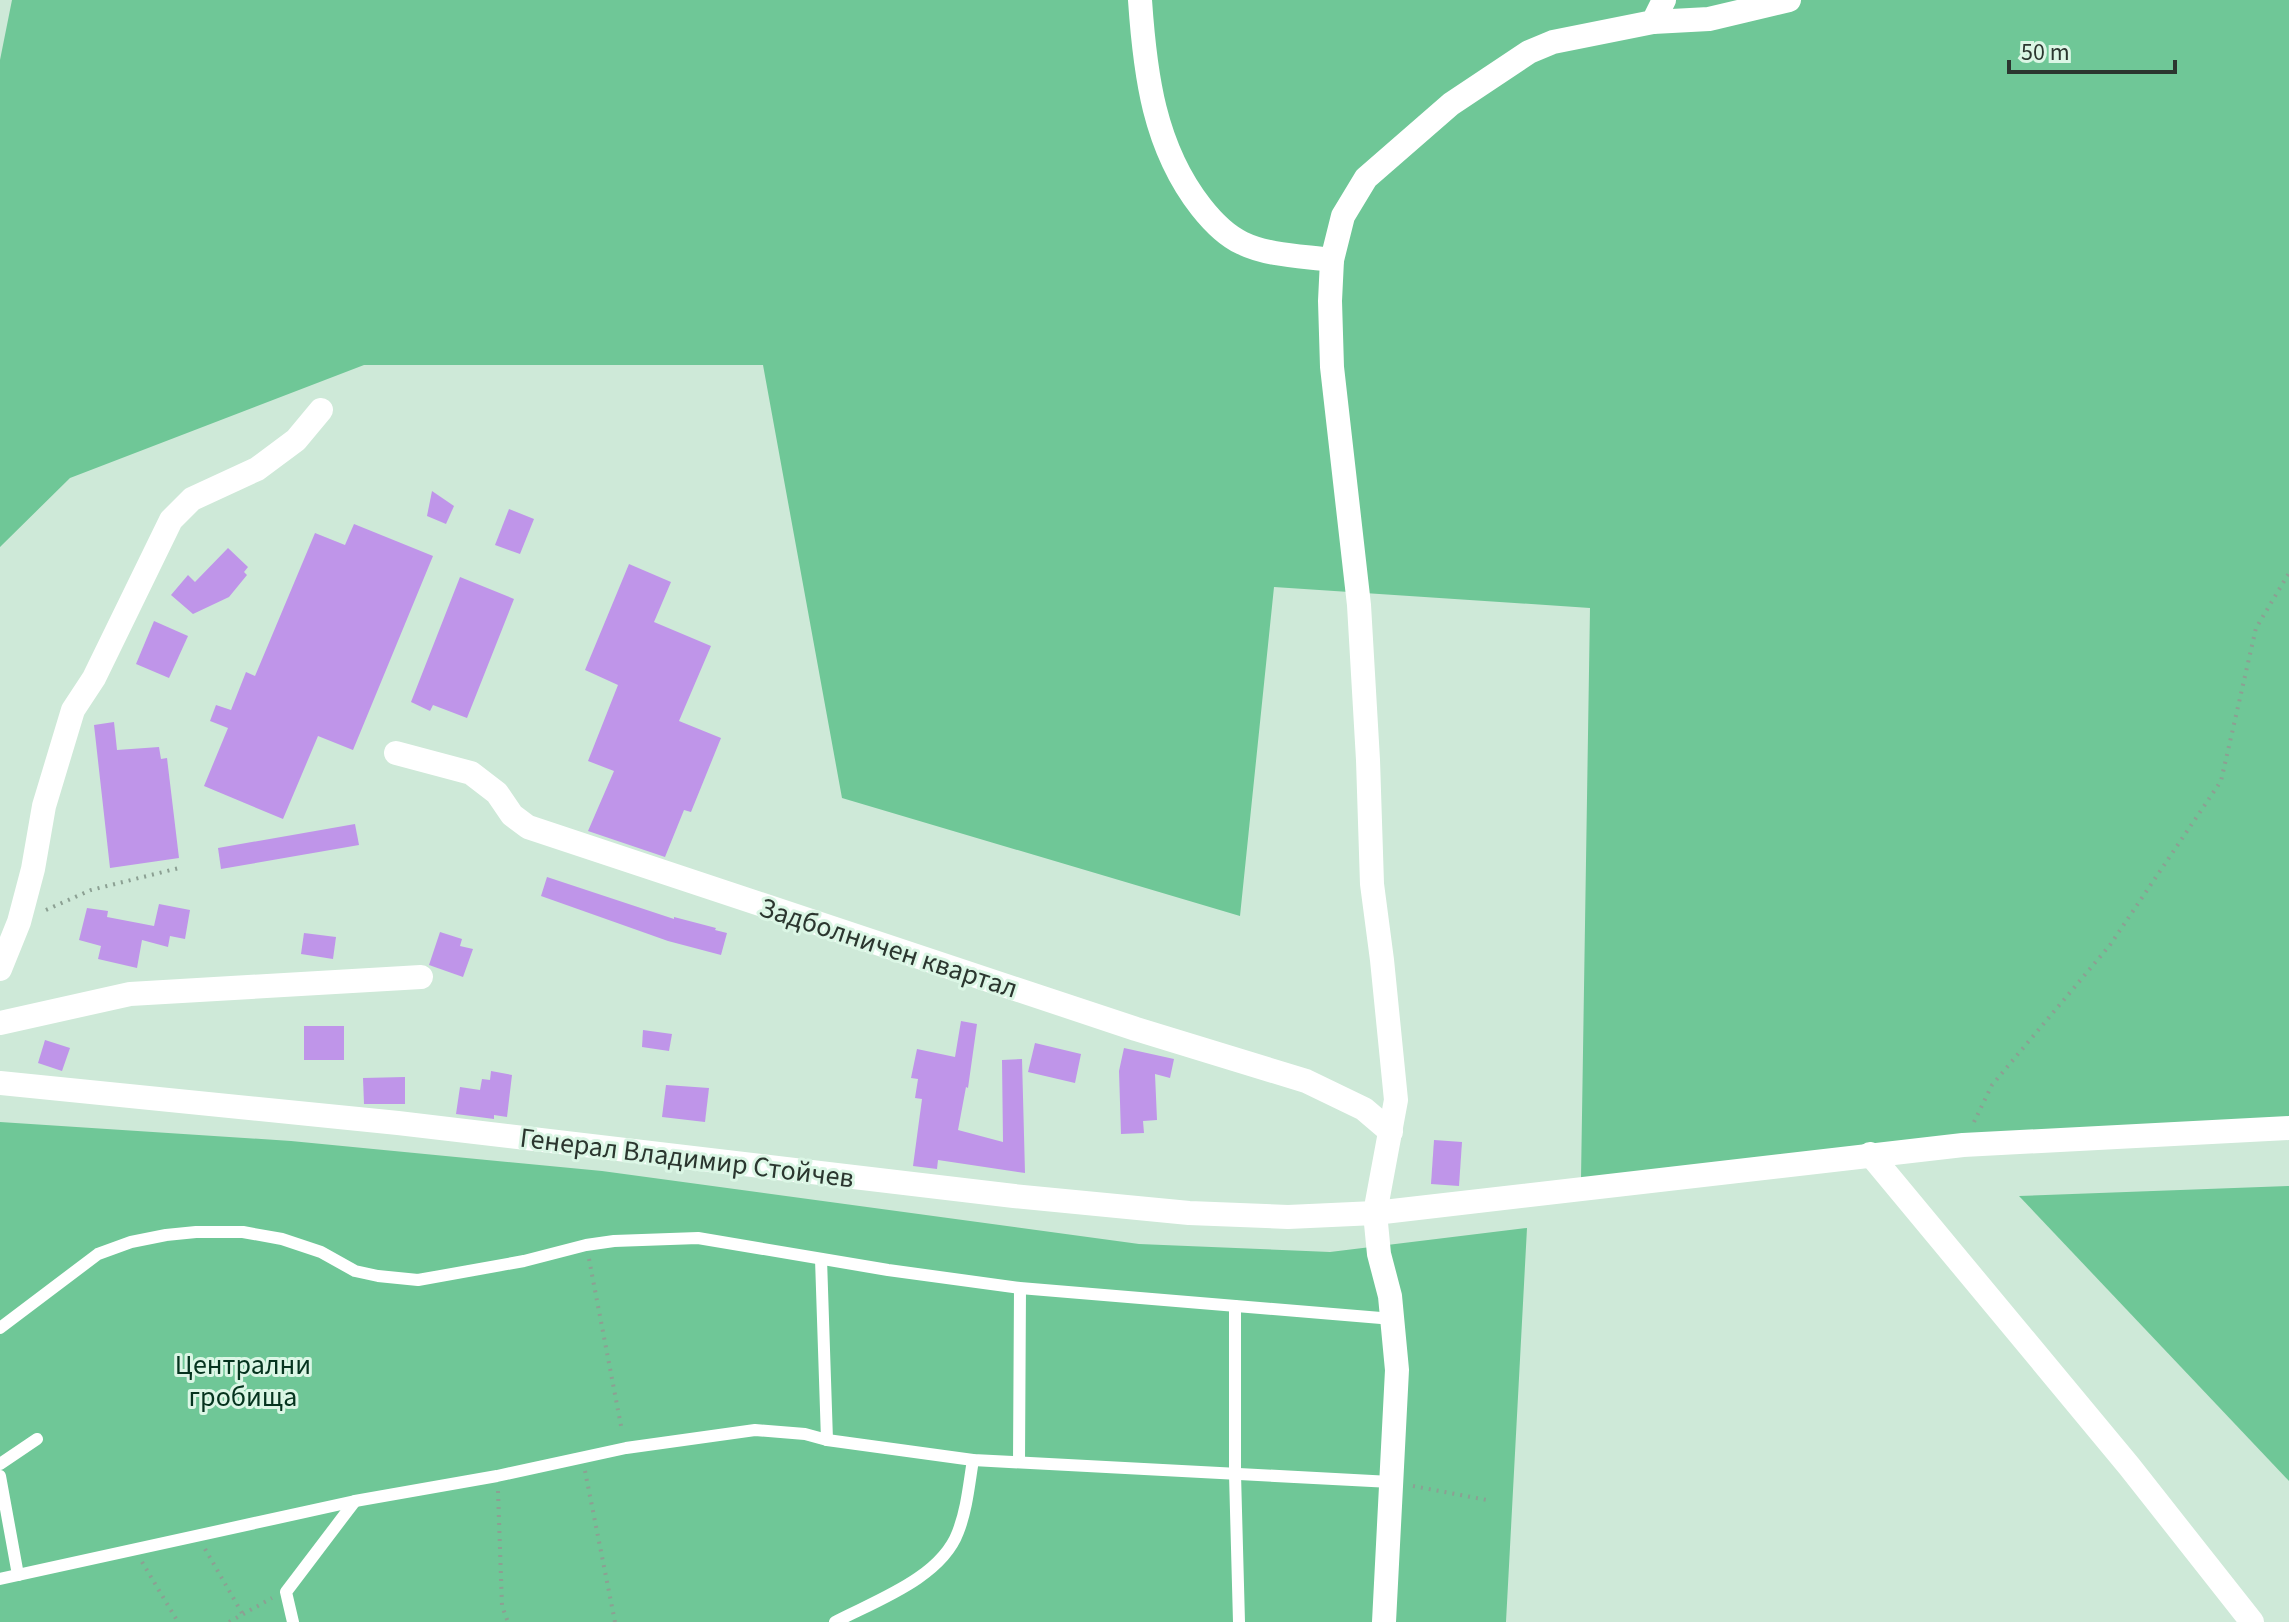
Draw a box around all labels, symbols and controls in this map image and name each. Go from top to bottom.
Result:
scale bar [2009,24,2175,74]
text: 50 m [2021,35,2070,70]
street label: Задболничен квартал [754,887,1023,1009]
street label: Генерал Владимир Стойчев [518,1118,856,1198]
park label: Централни гробища [175,1345,311,1417]

